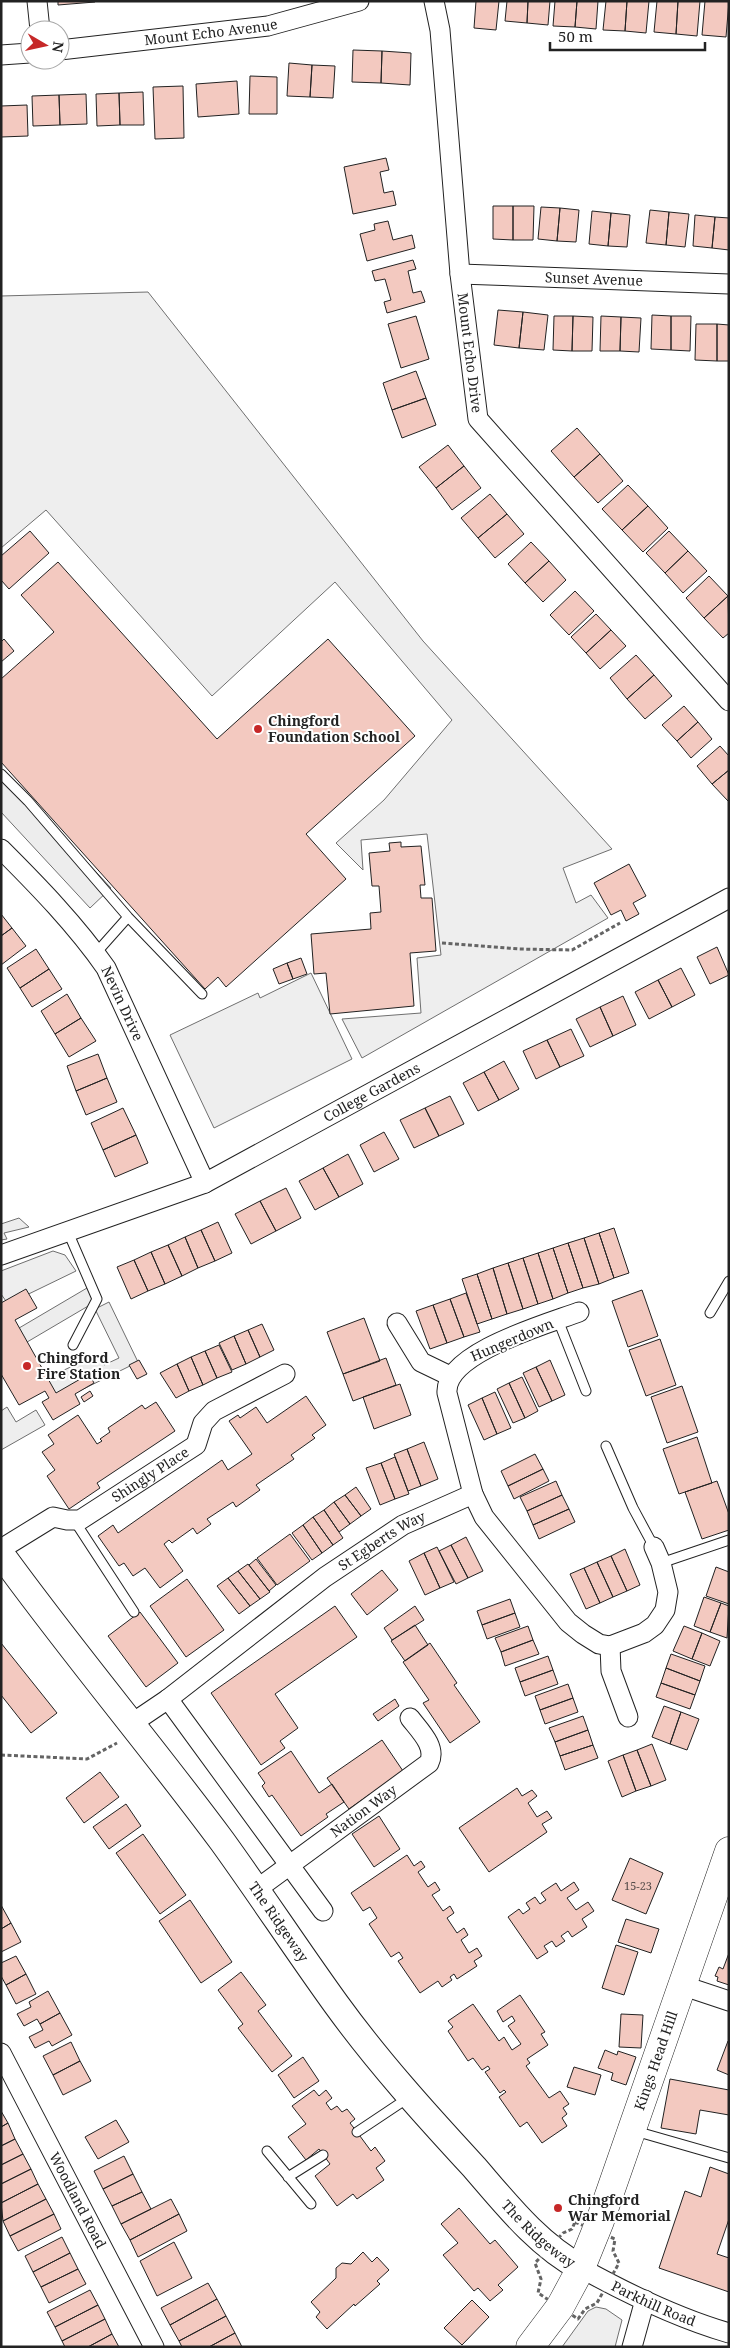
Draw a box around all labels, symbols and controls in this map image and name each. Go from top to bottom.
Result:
street label: Mount Echo Avenue [143,14,280,49]
north arrow [20,20,70,70]
scale bar [550,20,705,52]
text: 50 m [558,26,593,46]
text: N [48,40,69,54]
street label: Sunset Avenue [545,267,643,290]
street label: Mount Echo Drive [453,292,487,414]
place label: Chingford Foundation School [268,711,400,746]
marker: Chingford Foundation School [252,723,264,735]
street label: Nevin Drive [97,963,148,1044]
street label: College Gardens [320,1058,423,1126]
street label: Hungerdown [467,1314,556,1366]
place label: Chingford Fire Station [37,1348,120,1383]
marker: Chingford Fire Station [21,1360,33,1372]
street label: Shingly Place [108,1442,192,1506]
street label: St Egberts Way [334,1506,428,1575]
street label: Nation Way [326,1780,400,1841]
street label: The Ridgeway [245,1878,313,1966]
house number: 15-23 [624,1878,652,1893]
street label: Kings Head Hill [629,2008,682,2112]
street label: Woodland Road [45,2149,111,2252]
place label: Chingford War Memorial [568,2190,671,2225]
street label: The Ridgeway [498,2195,579,2272]
marker: Chingford War Memorial [552,2202,564,2214]
street label: Parkhill Road [608,2276,699,2330]

